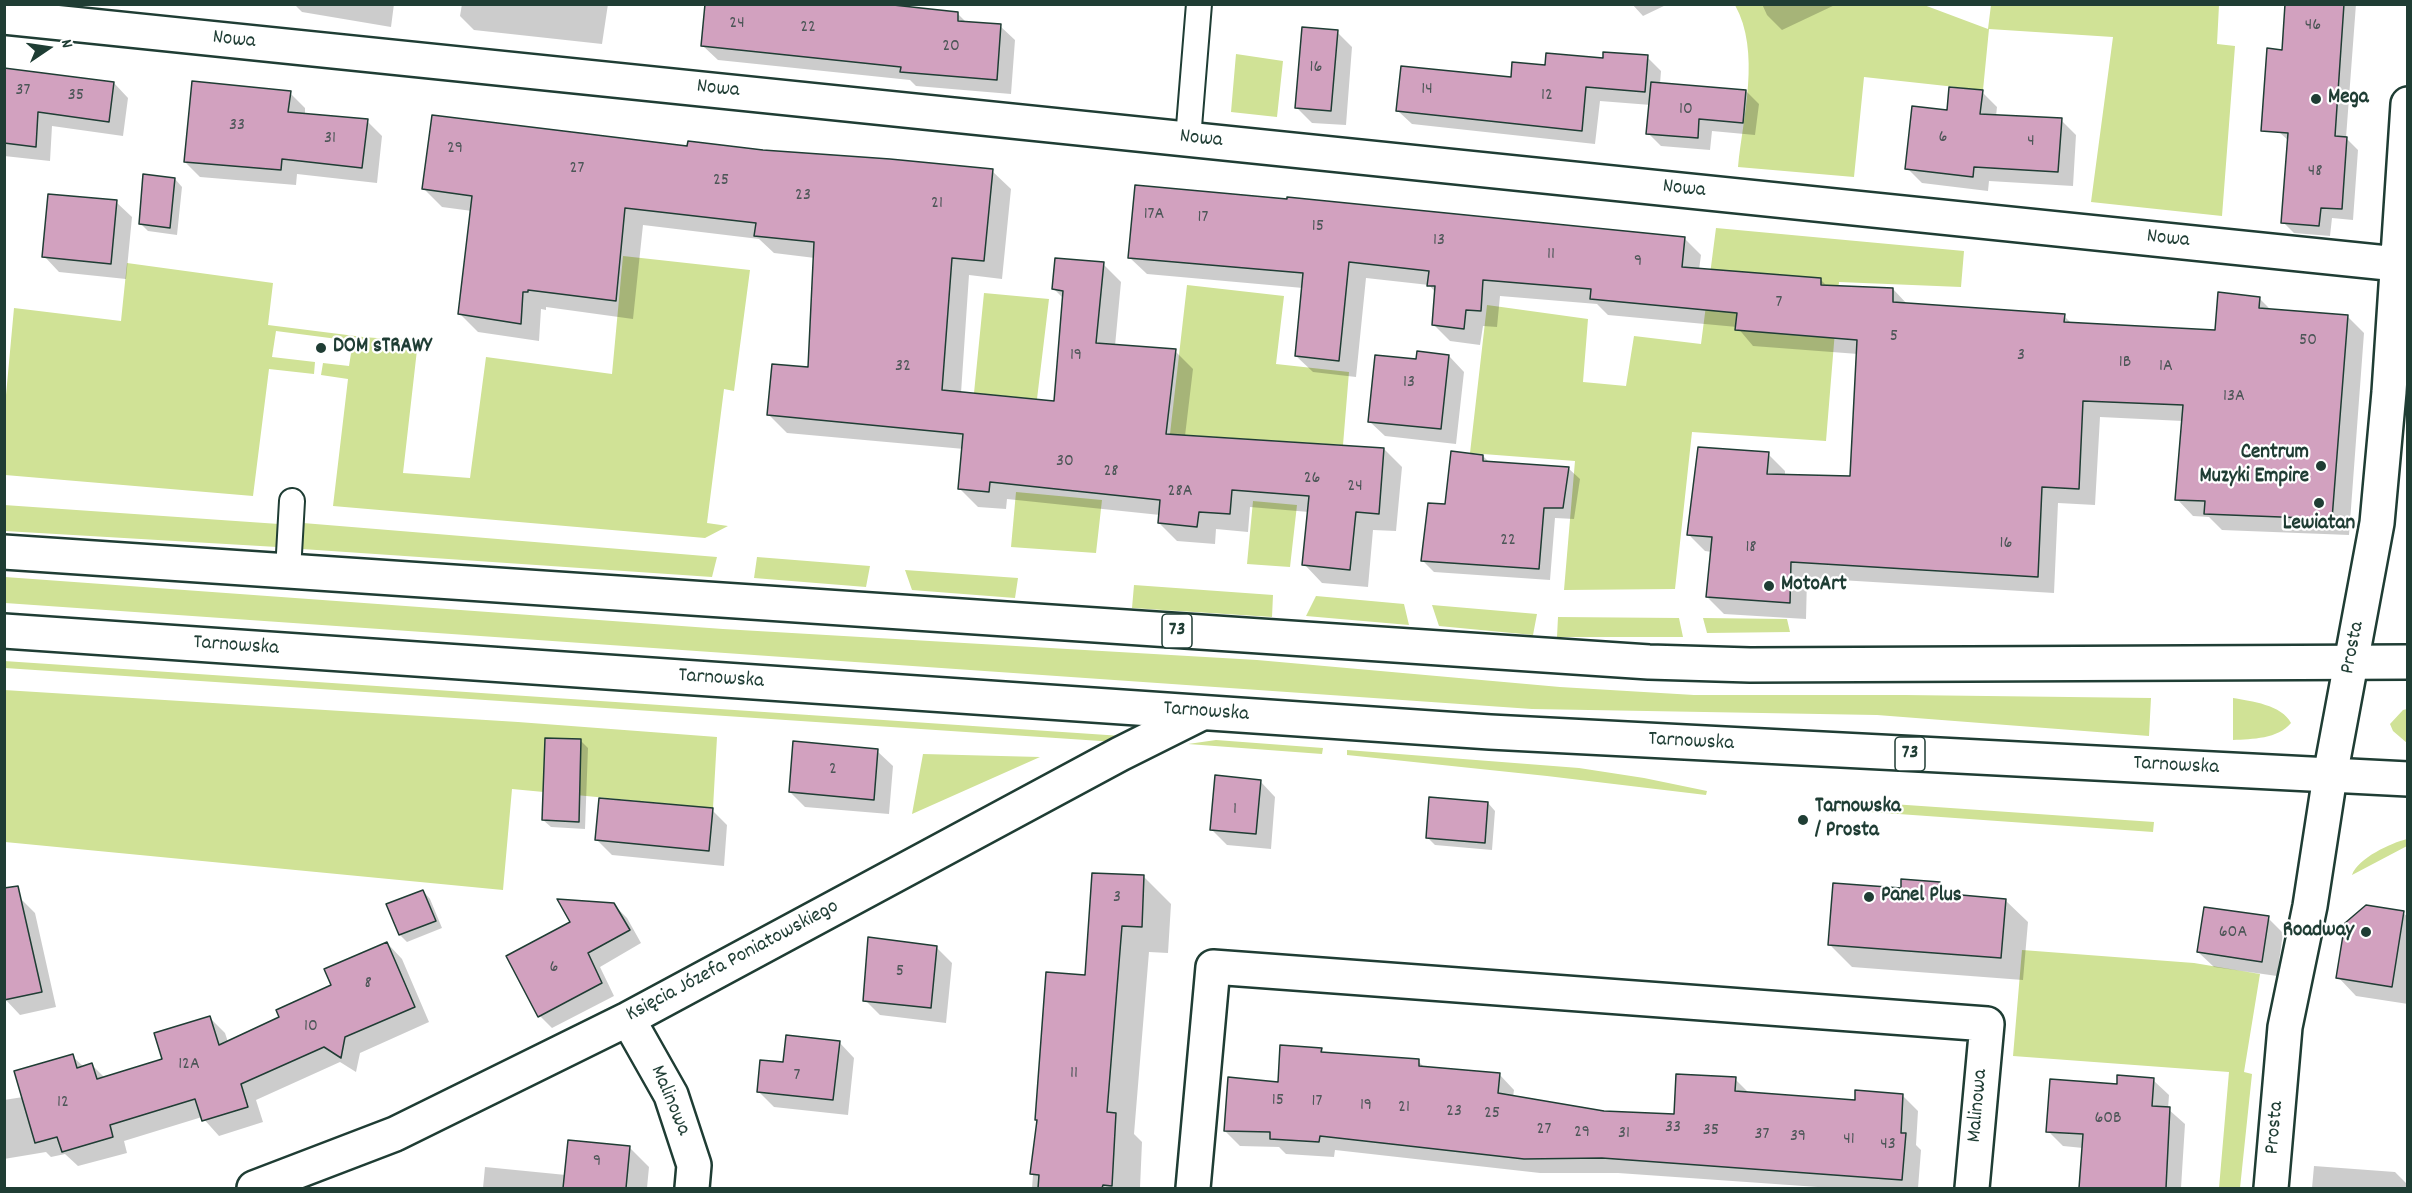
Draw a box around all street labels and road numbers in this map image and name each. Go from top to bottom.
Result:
street label: Nowa [211,26,257,56]
street label: Nowa [695,75,741,105]
street label: Nowa [1178,125,1224,155]
street label: Nowa [1661,175,1707,205]
street label: Nowa [2145,225,2191,255]
road number: 73 [1162,614,1192,648]
street label: Prosta [2337,620,2371,676]
street label: Tarnowska [192,631,280,663]
street label: Tarnowska [677,664,765,696]
street label: Tarnowska [1162,697,1250,729]
street label: Tarnowska [1647,728,1735,758]
road number: 73 [1895,737,1925,771]
street label: Tarnowska [2132,752,2220,782]
street label: Księcia Józefa Poniatowskiego [623,895,843,1029]
street label: Malinowa [643,1062,695,1140]
street label: Malinowa [1963,1068,1995,1144]
street label: Prosta [2261,1100,2291,1156]

